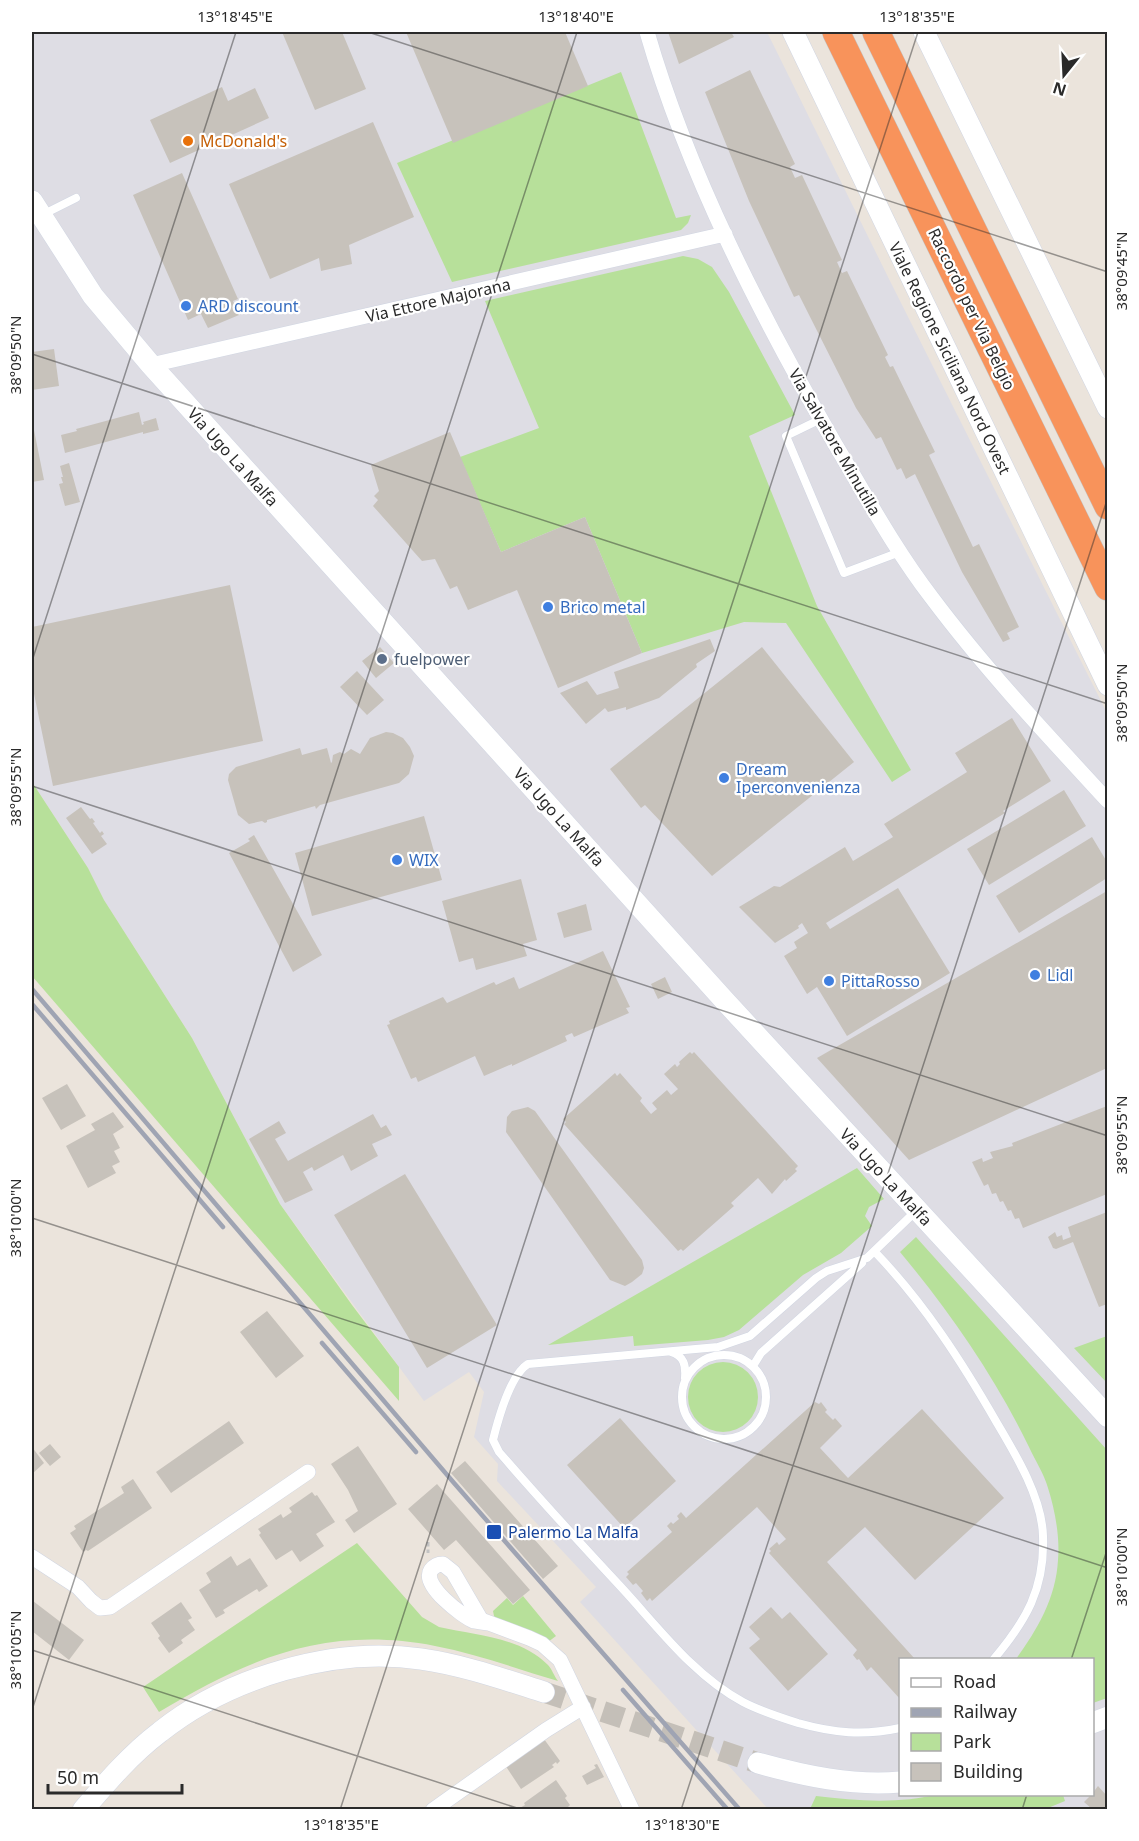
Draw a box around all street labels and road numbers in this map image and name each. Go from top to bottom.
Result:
street label: Raccordo per Via Belgio [923,224,1021,394]
street label: Viale Regione Siciliana Nord Ovest [884,238,1016,478]
street label: Via Ettore Majorana [363,273,513,327]
street label: Via Salvatore Minutilla [784,364,886,520]
street label: Via Ugo La Malfa [183,403,283,511]
street label: Via Ugo La Malfa [509,763,609,871]
street label: Via Ugo La Malfa [835,1123,937,1231]

